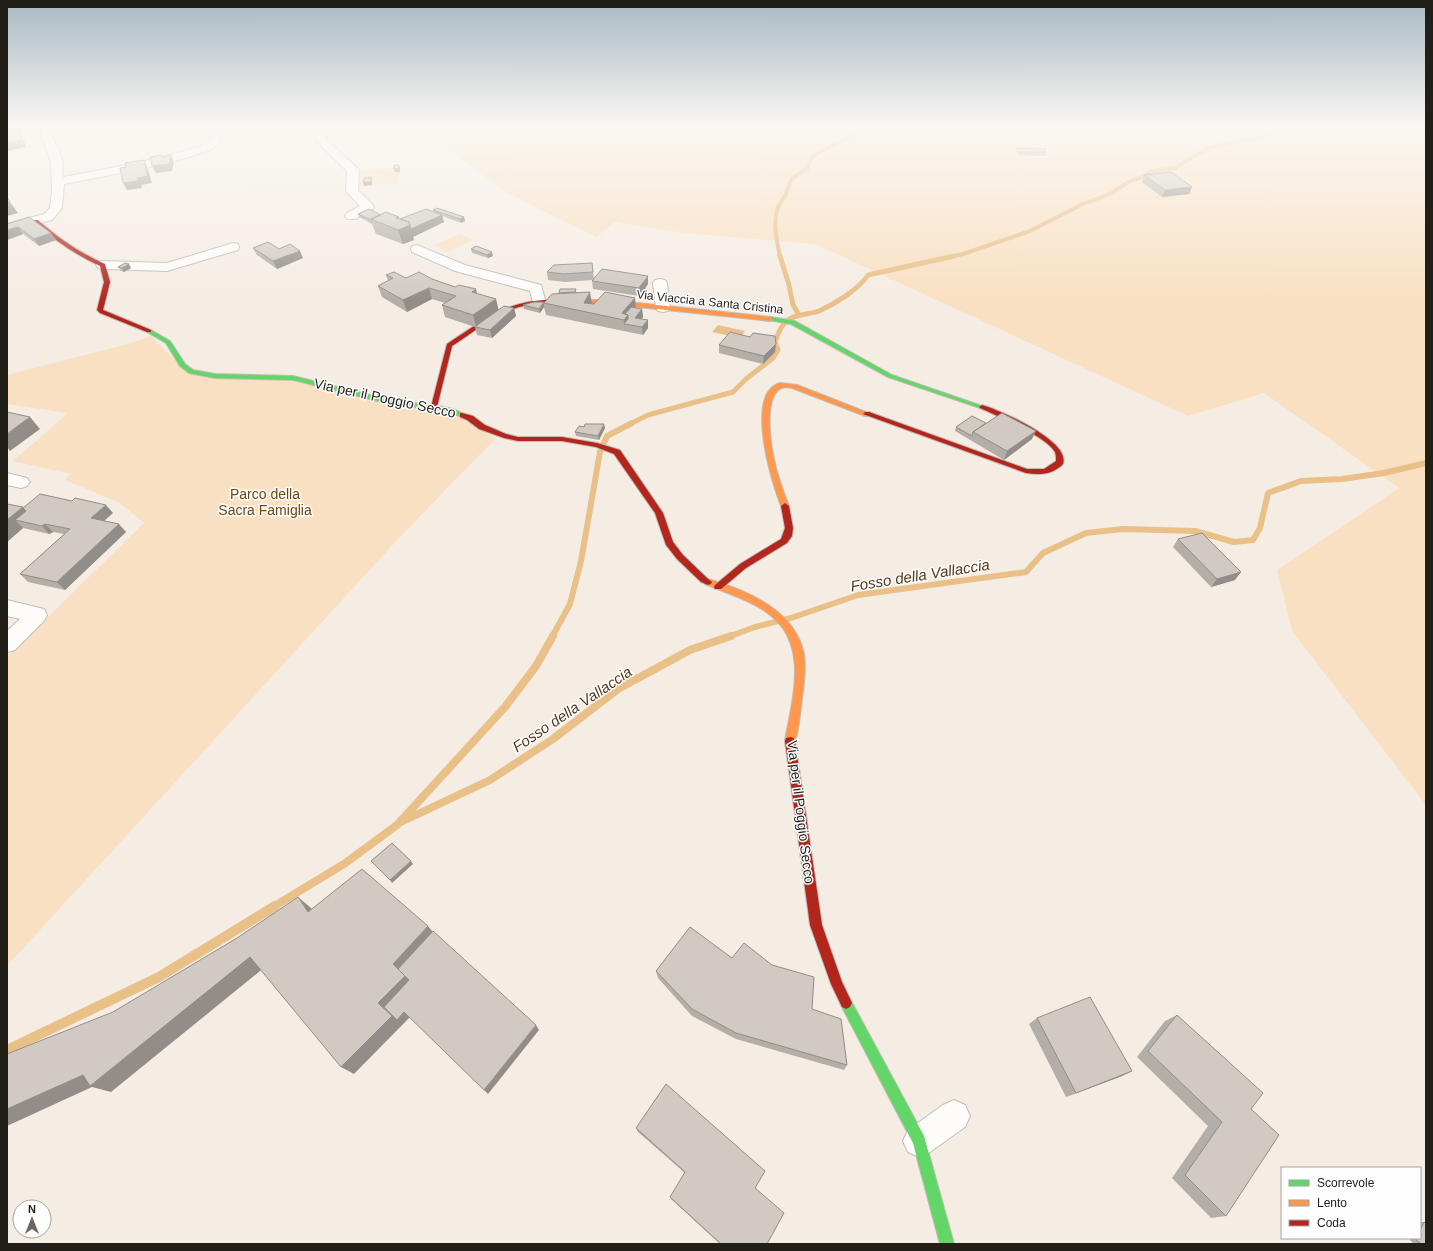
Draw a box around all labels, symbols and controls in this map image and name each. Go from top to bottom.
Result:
street label: Via Viaccia a Santa Cristina [636,287,784,317]
street label: Via per il Poggio Secco [313,375,458,421]
park label: Parco della Sacra Famiglia [218,486,312,518]
water label: Fosso della Vallaccia [849,556,991,594]
water label: Fosso della Vallaccia [509,663,635,755]
street label: Via per il Poggio Secco [784,739,818,885]
legend [1281,1167,1421,1239]
text: Scorrevole [1317,1176,1375,1190]
text: Lento [1317,1196,1347,1210]
north arrow [12,1199,52,1239]
text: N [28,1203,36,1215]
text: Coda [1317,1216,1346,1230]

